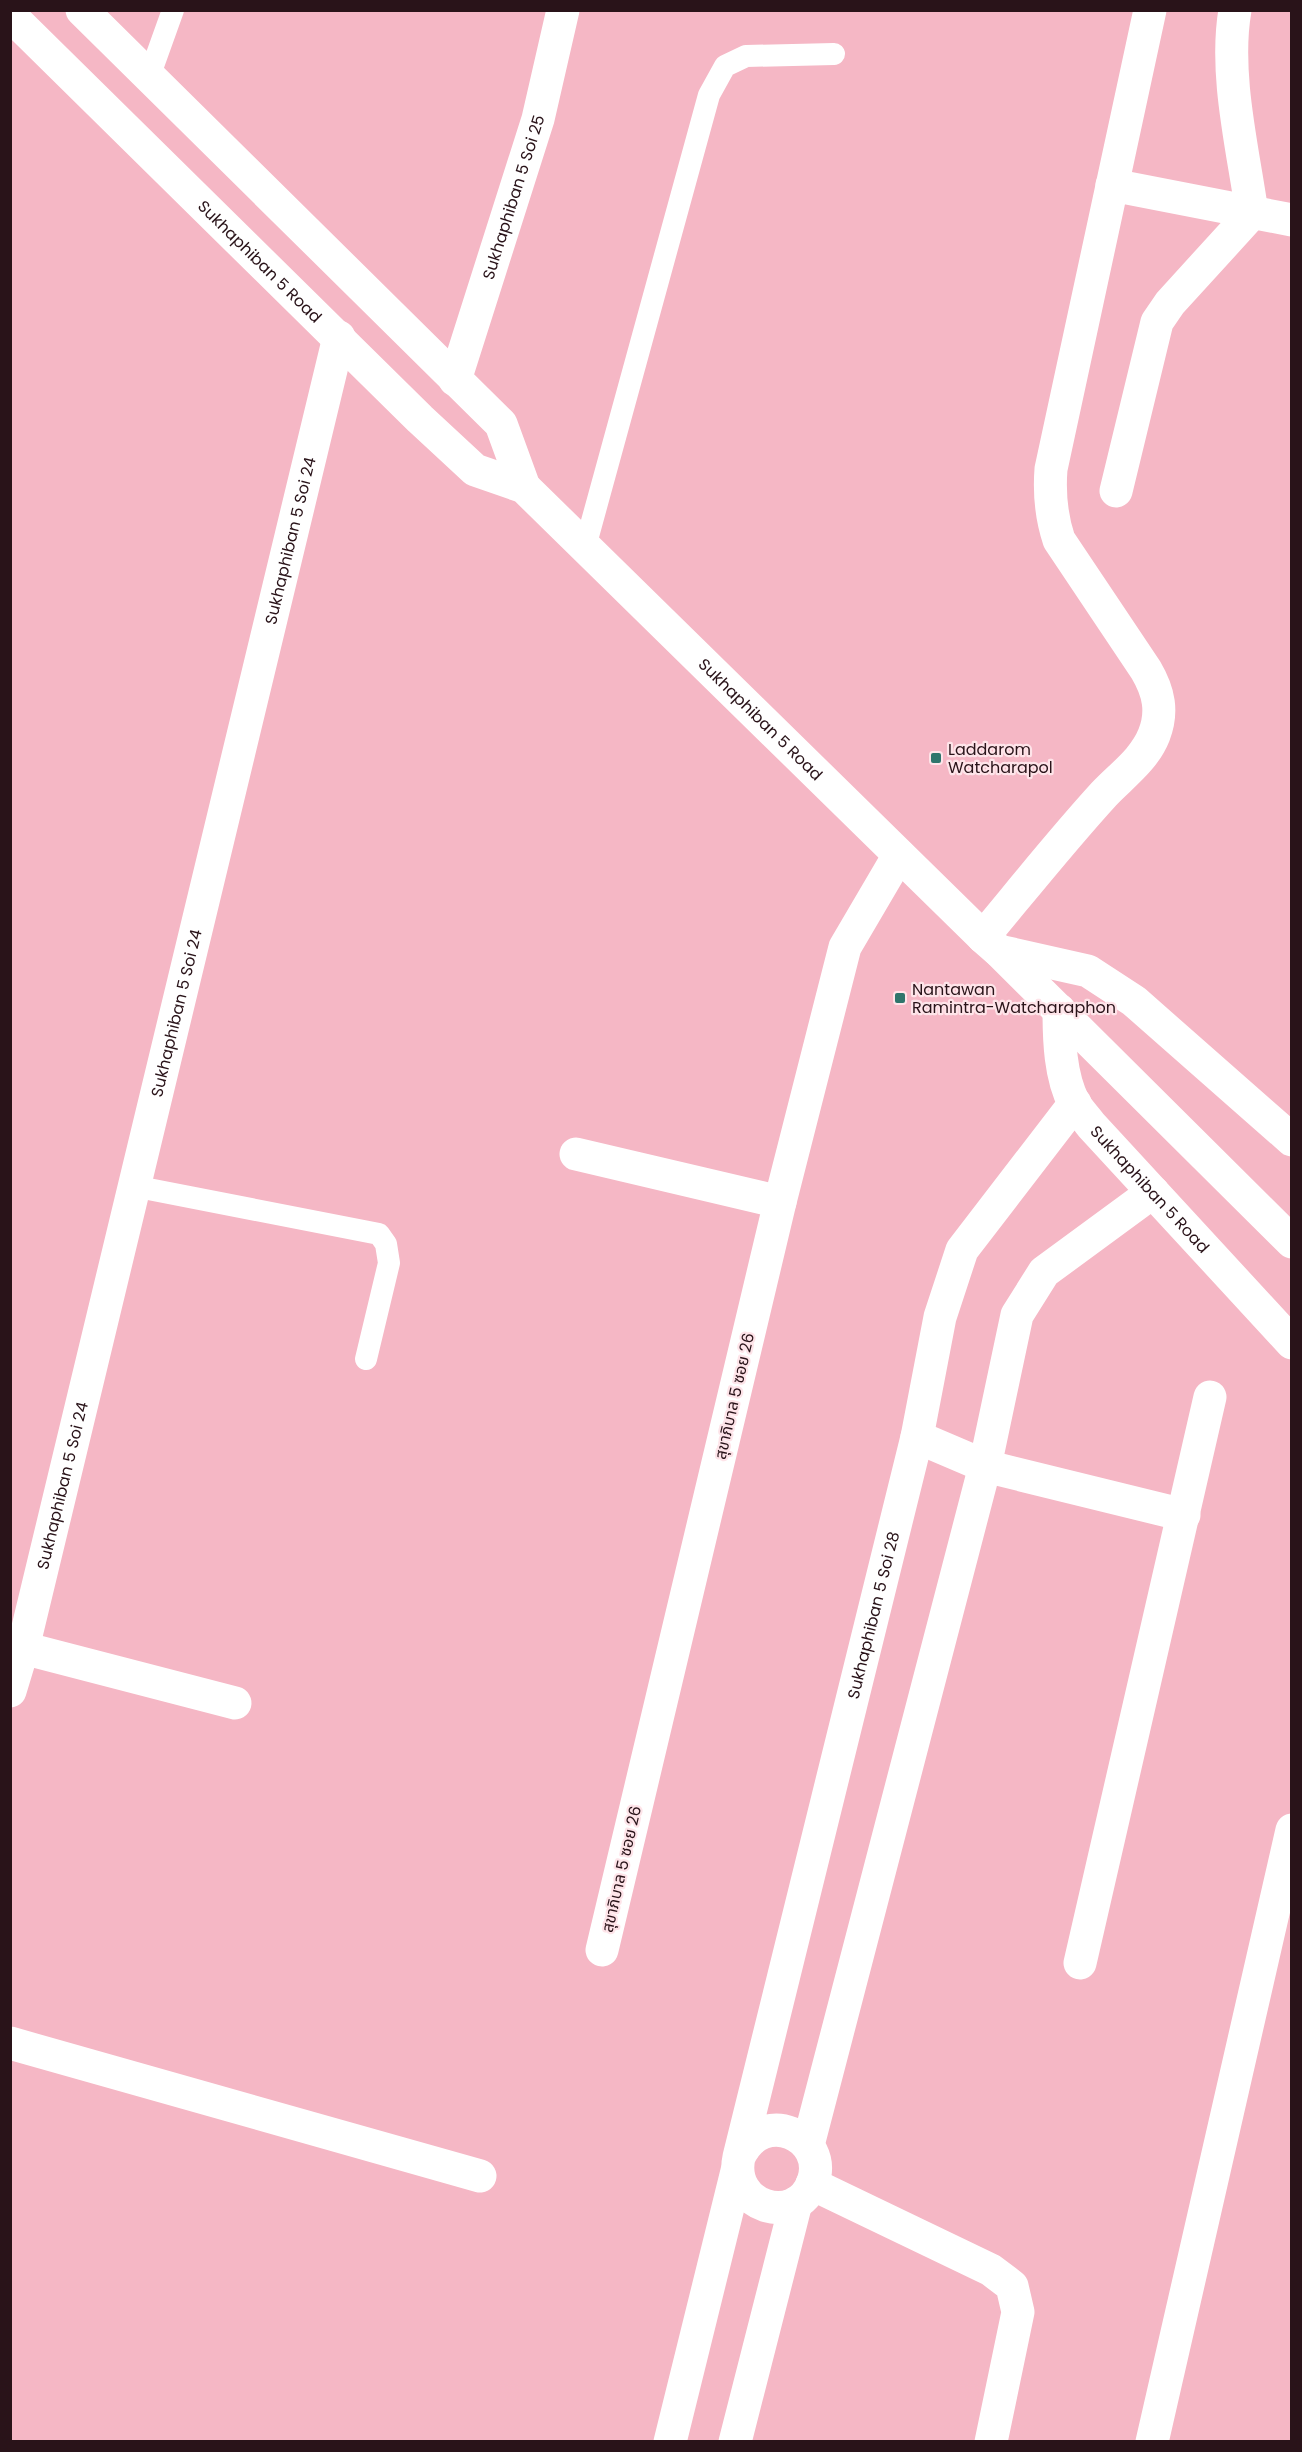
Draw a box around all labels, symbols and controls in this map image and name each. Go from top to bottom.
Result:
street label: Sukhaphiban 5 Soi 25 [477,112,551,282]
street label: Sukhaphiban 5 Road [192,195,327,328]
street label: Sukhaphiban 5 Soi 24 [259,455,322,627]
street label: Sukhaphiban 5 Road [693,653,828,786]
place label: Laddarom Watcharapol [948,738,1053,779]
marker: Laddarom Watcharapol [929,751,943,765]
street label: Sukhaphiban 5 Soi 24 [145,927,208,1099]
place label: Nantawan Ramintra-Watcharaphon [912,978,1116,1019]
marker: Nantawan Ramintra-Watcharaphon [893,991,907,1005]
street label: Sukhaphiban 5 Road [1085,1121,1214,1258]
street label: สุขาภิบาล 5 ซอย 26 [709,1331,760,1462]
street label: Sukhaphiban 5 Soi 24 [31,1400,94,1572]
street label: Sukhaphiban 5 Soi 28 [842,1529,905,1701]
street label: สุขาภิบาล 5 ซอย 26 [596,1804,647,1935]

